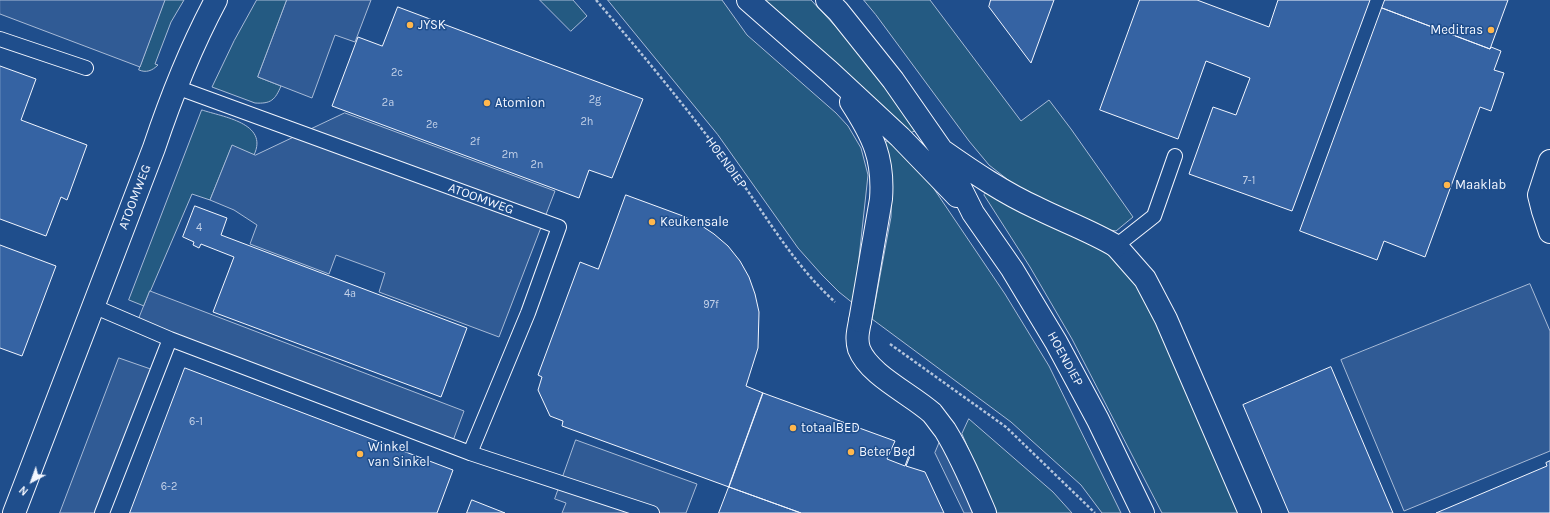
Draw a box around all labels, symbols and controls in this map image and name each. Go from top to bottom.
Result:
place label: JYSK [418,17,446,33]
marker: JYSK [405,20,415,30]
place label: Meditras [1430,22,1483,38]
marker: Meditras [1486,25,1496,35]
house number: 2c [391,66,403,80]
house number: 2g [589,93,601,107]
place label: Atomion [495,95,545,111]
house number: 2a [382,96,394,110]
marker: Atomion [482,98,492,108]
house number: 2h [580,115,594,129]
house number: 2e [426,118,438,132]
street label: HOENDIEP [702,134,750,192]
house number: 2f [470,135,480,149]
house number: 2m [502,148,518,162]
house number: 2n [530,158,544,172]
street label: ATOOMWEG [115,162,155,232]
house number: 7-1 [1243,174,1255,188]
place label: Maaklab [1455,177,1506,193]
street label: ATOOMWEG [446,180,516,218]
marker: Maaklab [1442,180,1452,190]
place label: Keukensale [660,214,729,230]
marker: Keukensale [647,217,657,227]
house number: 4 [196,221,202,235]
house number: 4a [344,287,356,301]
house number: 97f [703,298,719,312]
street label: HOENDIEP [1044,329,1086,389]
house number: 6-1 [189,415,203,429]
place label: totaalBED [801,420,860,436]
marker: totaalBED [788,423,798,433]
place label: Winkel van Sinkel [368,439,430,470]
place label: Beter Bed [859,444,916,460]
marker: Beter Bed [846,447,856,457]
marker: Winkel van Sinkel [355,449,365,459]
north arrow [12,461,52,501]
house number: 6-2 [161,480,177,494]
text: N [17,483,31,498]

